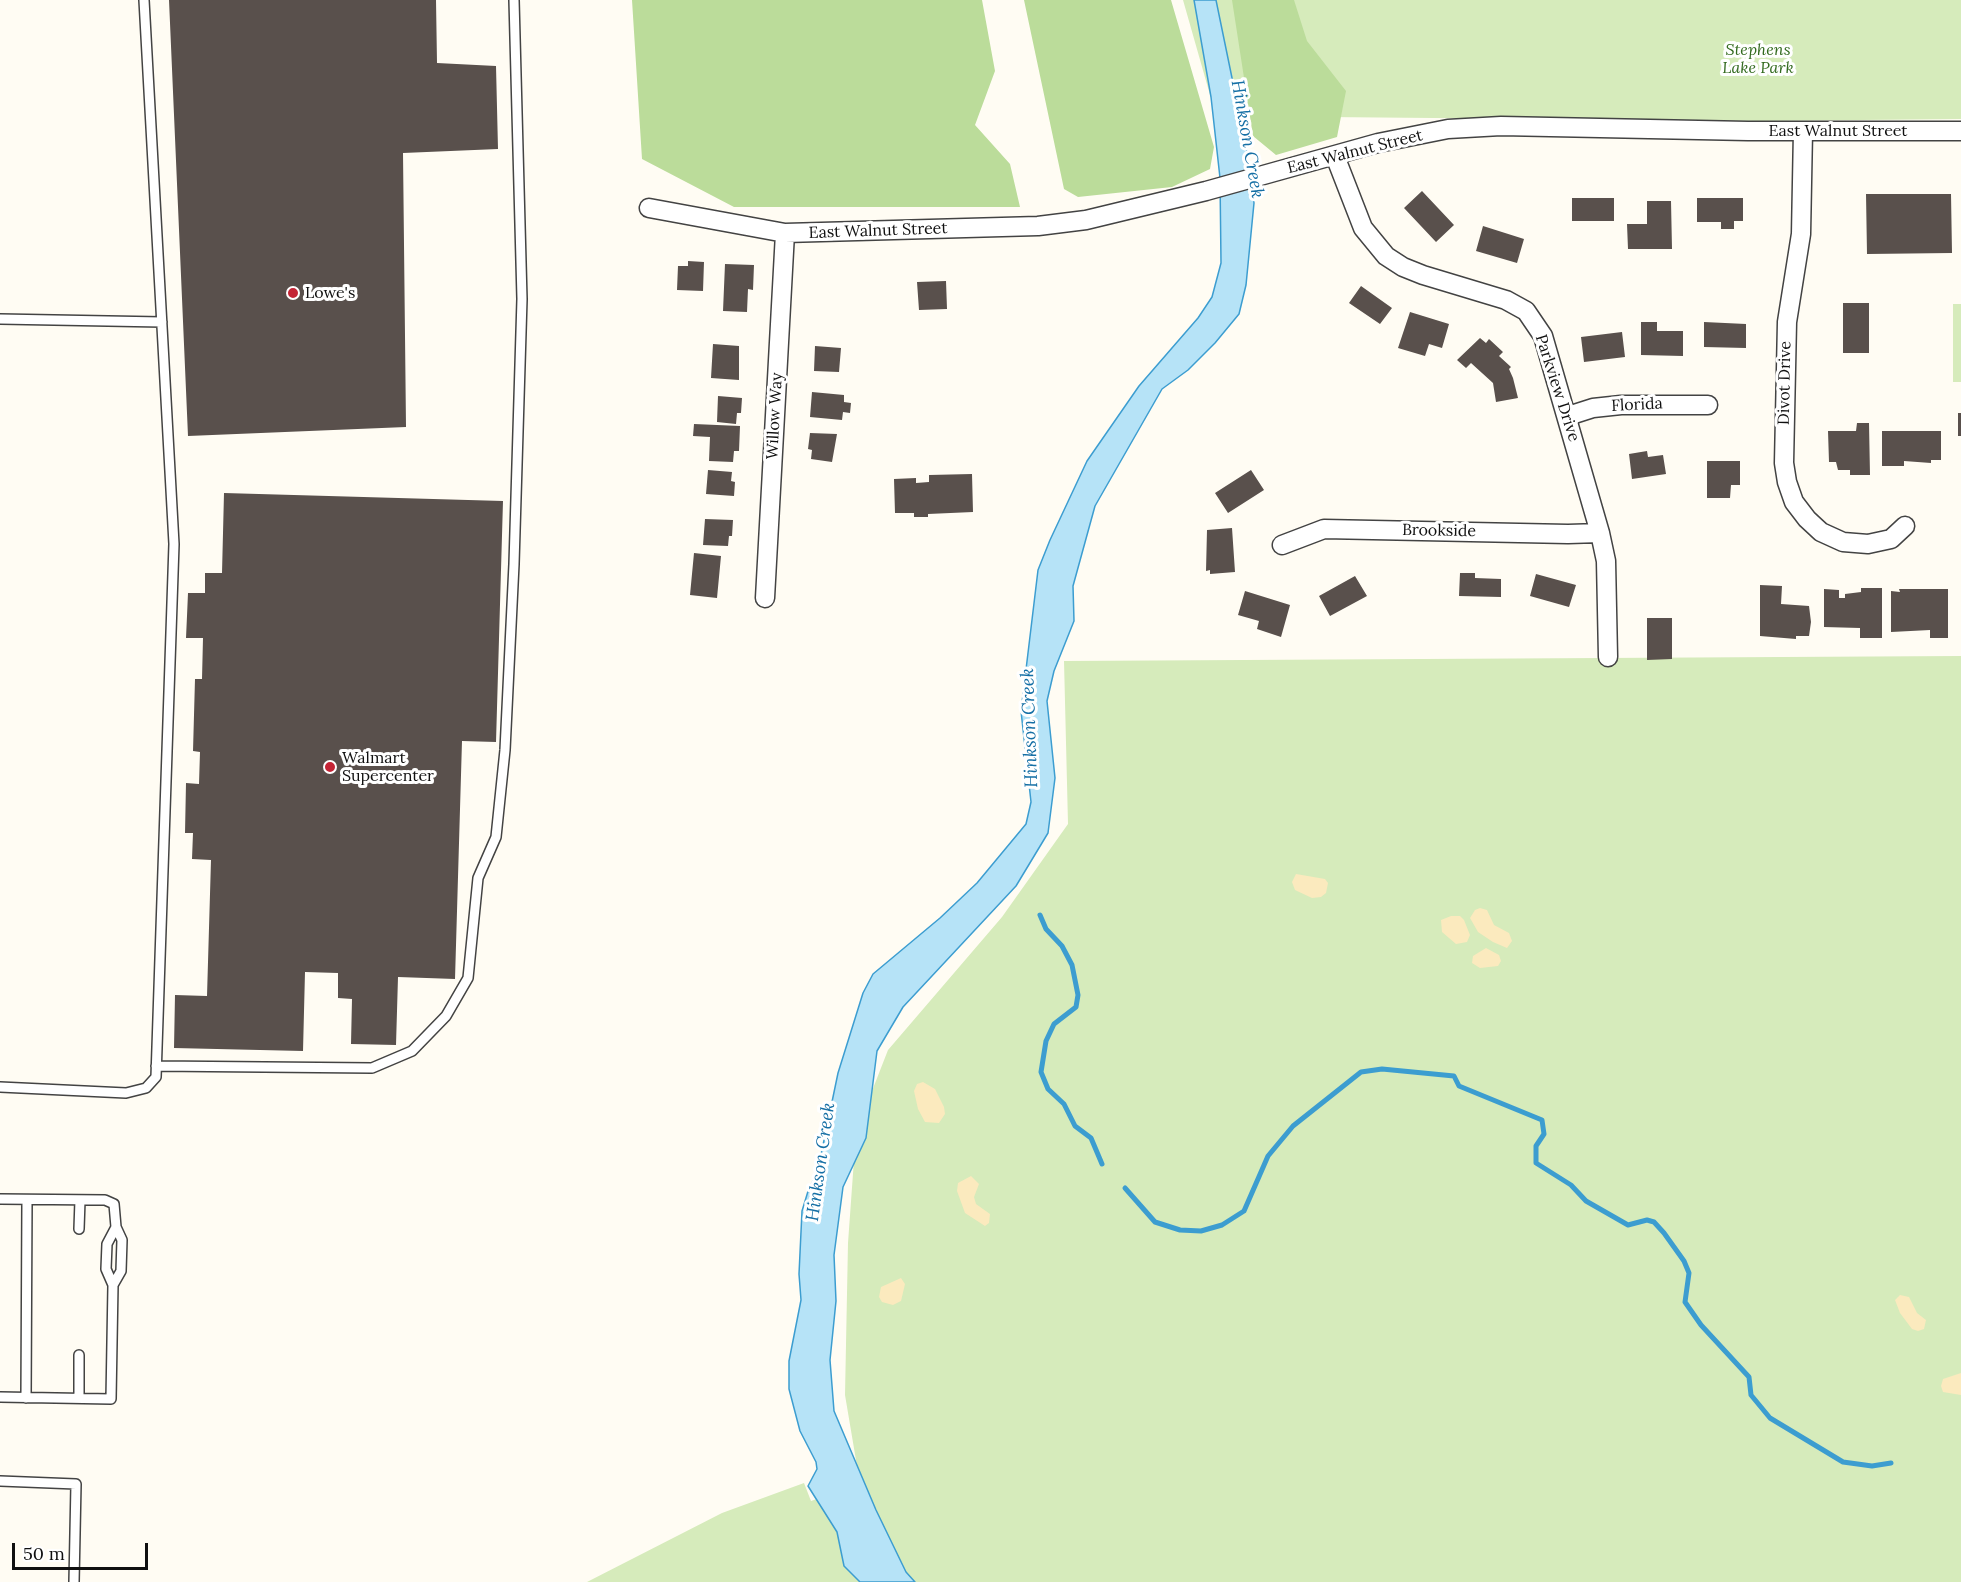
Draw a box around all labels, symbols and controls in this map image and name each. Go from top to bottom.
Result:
park label: Stephens Lake Park [1722,40,1794,78]
water label: Hinkson Creek [1226,78,1268,200]
street label: East Walnut Street [1769,121,1907,141]
street label: East Walnut Street [1285,126,1425,178]
street label: East Walnut Street [808,219,948,243]
place label: Lowe's [305,283,355,303]
marker: Lowe's [286,286,300,300]
street label: Parkview Drive [1531,332,1583,444]
street label: Divot Drive [1775,341,1795,425]
street label: Willow Way [763,372,787,460]
street label: Florida [1611,394,1663,416]
street label: Brookside [1402,521,1476,541]
water label: Hinkson Creek [1017,668,1043,788]
place label: Walmart Supercenter [342,748,434,786]
marker: Walmart Supercenter [323,760,337,774]
water label: Hinkson Creek [802,1101,840,1223]
scale bar [15,1531,152,1569]
text: 50 m [23,1542,65,1565]

